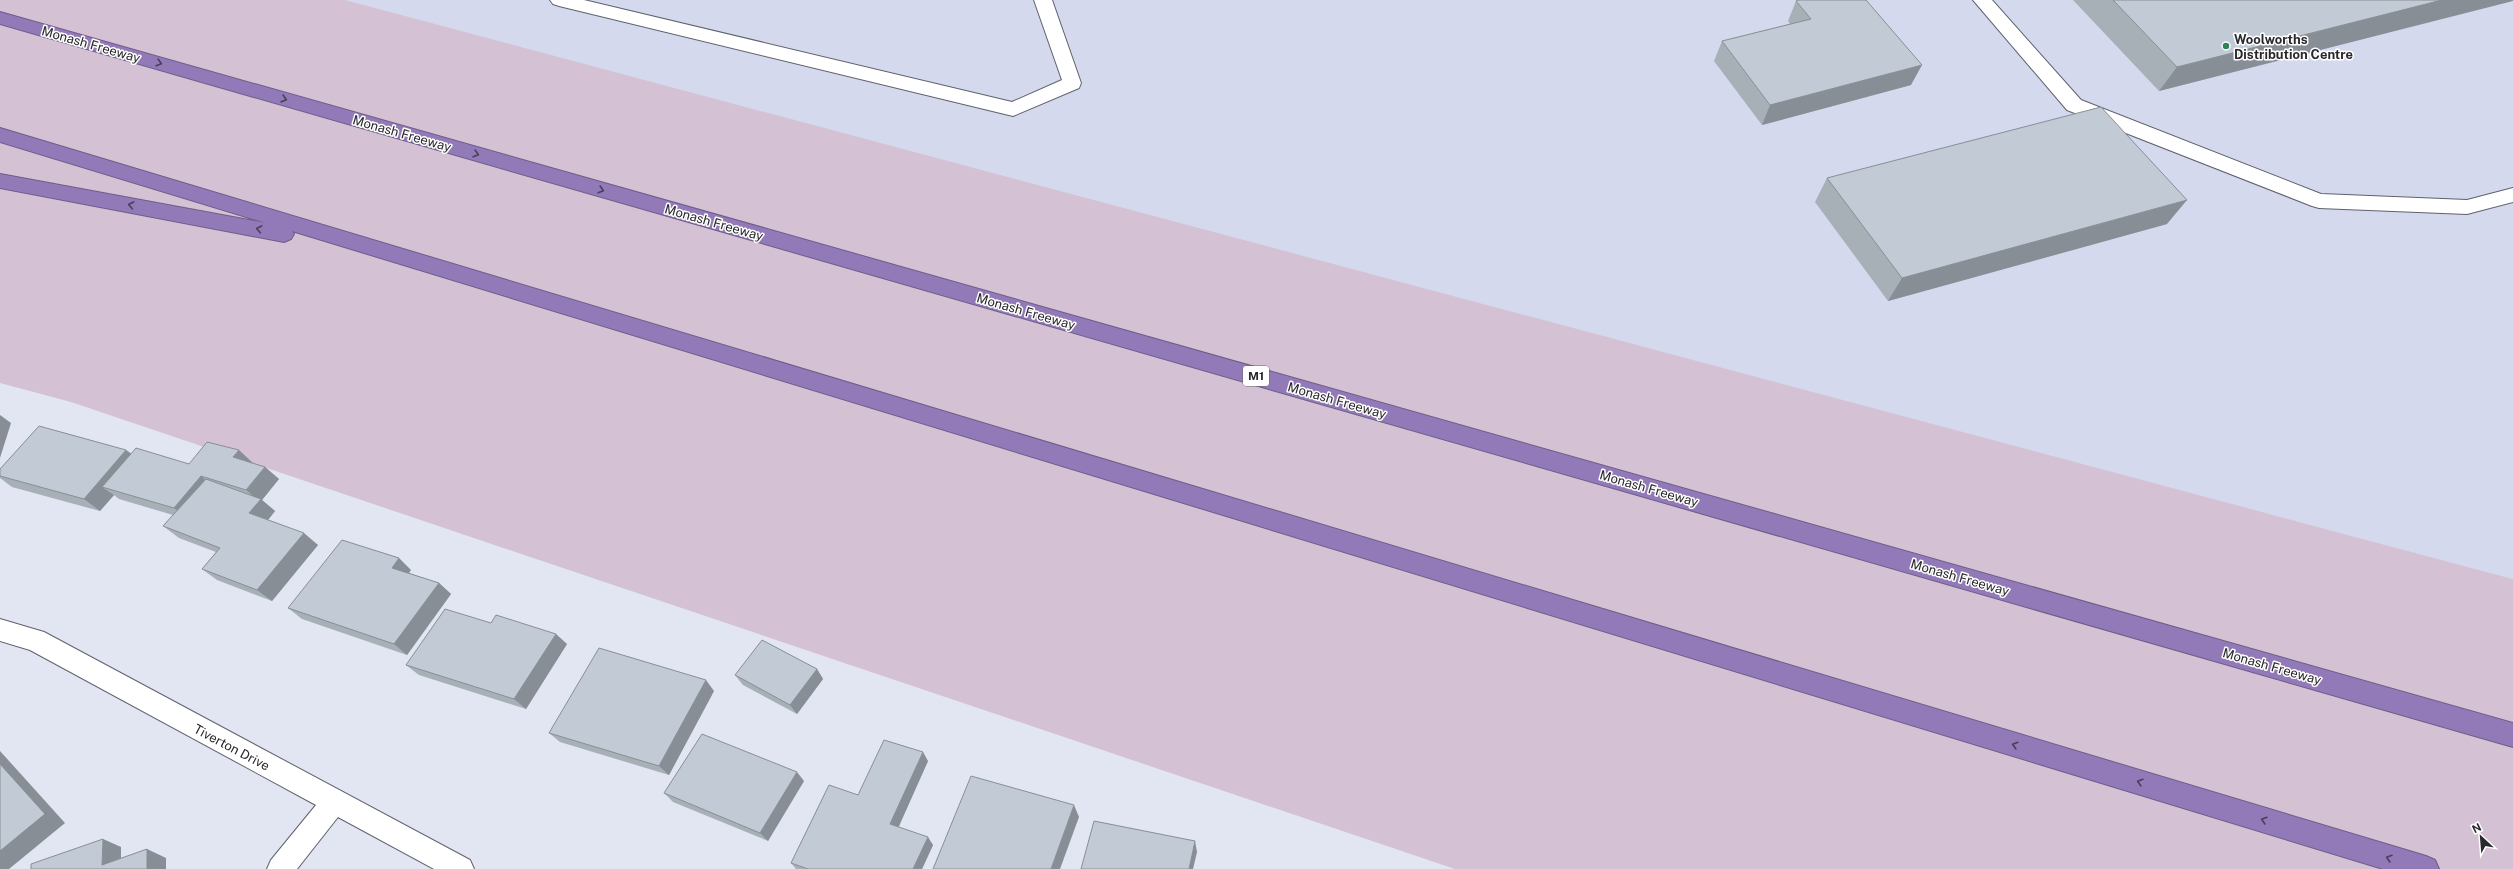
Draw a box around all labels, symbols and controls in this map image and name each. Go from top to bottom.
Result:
street label: Monash Freeway [40,23,142,66]
place label: Woolworths Distribution Centre [2234,32,2353,62]
marker: Woolworths Distribution Centre [2221,41,2231,51]
one-way arrow [155,58,162,67]
one-way arrow [280,94,287,103]
street label: Monash Freeway [351,112,453,155]
one-way arrow [472,149,479,158]
one-way arrow [597,185,604,194]
street label: Monash Freeway [663,201,765,244]
one-way arrow [128,202,134,210]
one-way arrow [256,226,262,234]
street label: Monash Freeway [975,290,1077,333]
road number: M1 [1243,366,1269,386]
street label: Monash Freeway [1286,379,1388,422]
street label: Monash Freeway [1598,467,1700,510]
street label: Monash Freeway [1909,556,2011,599]
street label: Monash Freeway [2221,645,2323,688]
street label: Tiverton Drive [191,721,272,774]
one-way arrow [2012,741,2019,750]
one-way arrow [2137,779,2144,787]
one-way arrow [2261,816,2268,825]
north arrow [2461,817,2501,857]
text: N [2470,821,2483,835]
one-way arrow [2385,854,2392,863]

